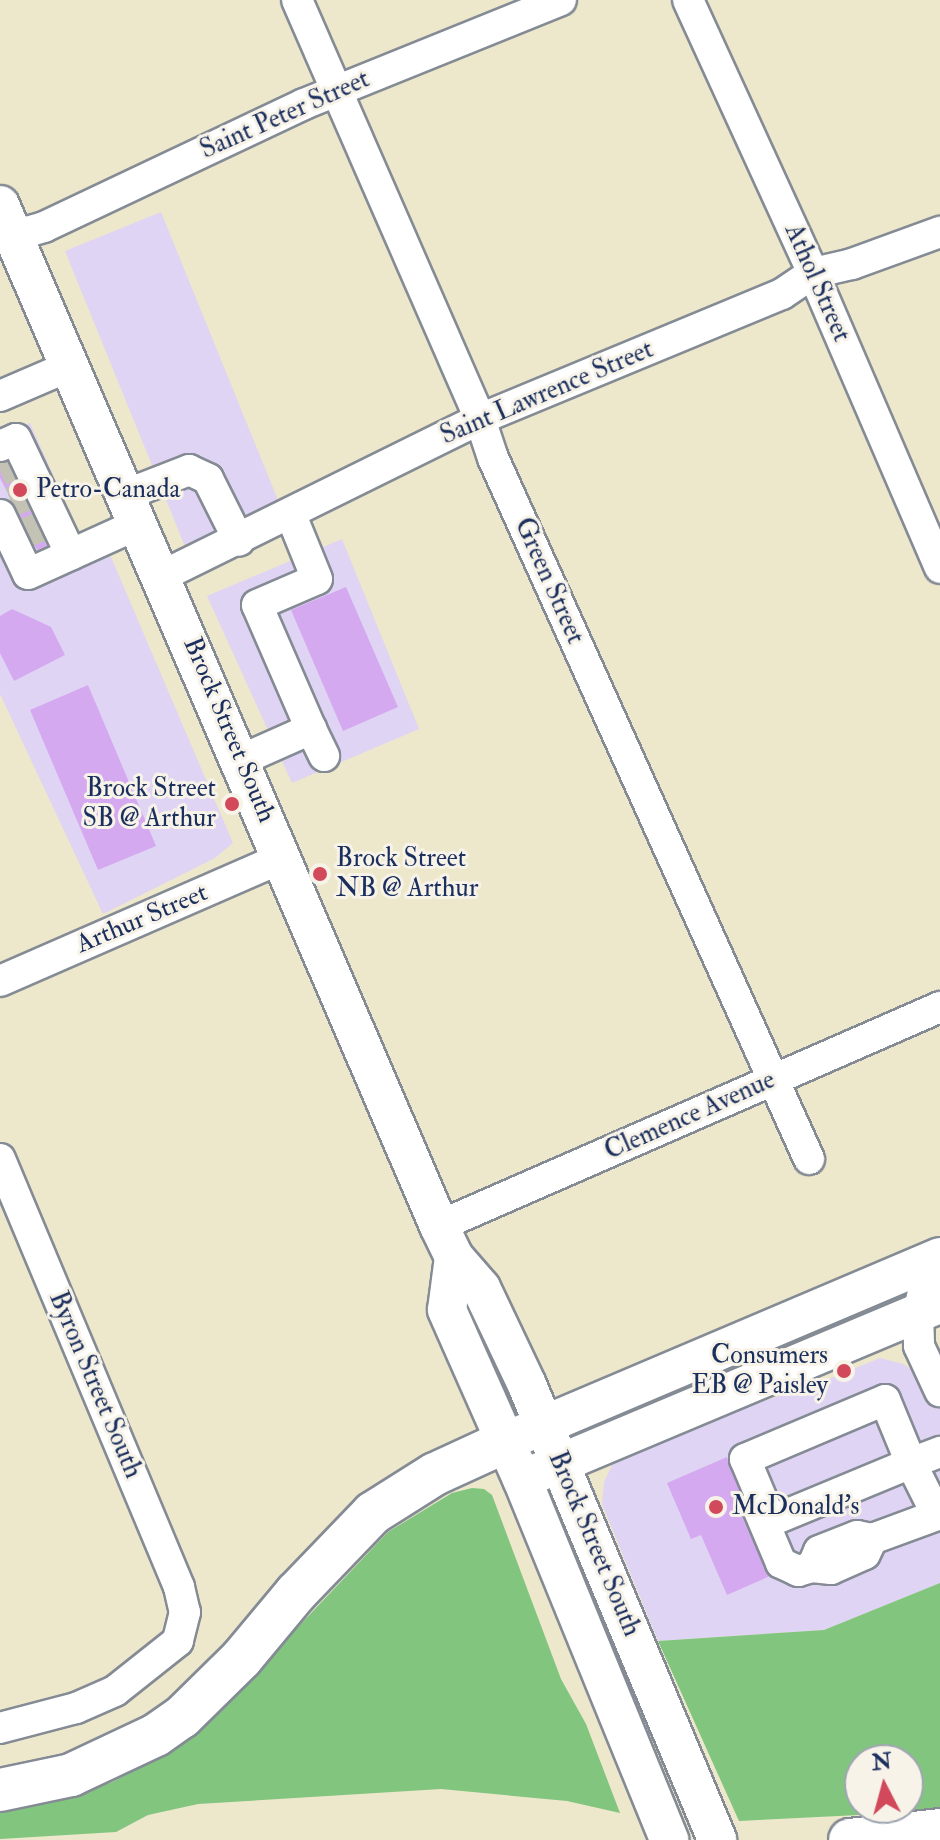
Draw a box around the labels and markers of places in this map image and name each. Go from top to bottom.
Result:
place label: Petro-Canada [36,474,180,506]
marker: Petro-Canada [11,481,29,499]
place label: Brock Street SB @ Arthur [82,773,216,834]
marker: Brock Street SB @ Arthur [223,795,241,813]
place label: Brock Street NB @ Arthur [336,843,478,904]
marker: Brock Street NB @ Arthur [311,865,329,883]
place label: Consumers EB @ Paisley [692,1340,828,1402]
marker: Consumers EB @ Paisley [835,1362,853,1380]
place label: McDonald's [732,1491,859,1523]
marker: McDonald's [707,1498,725,1516]

